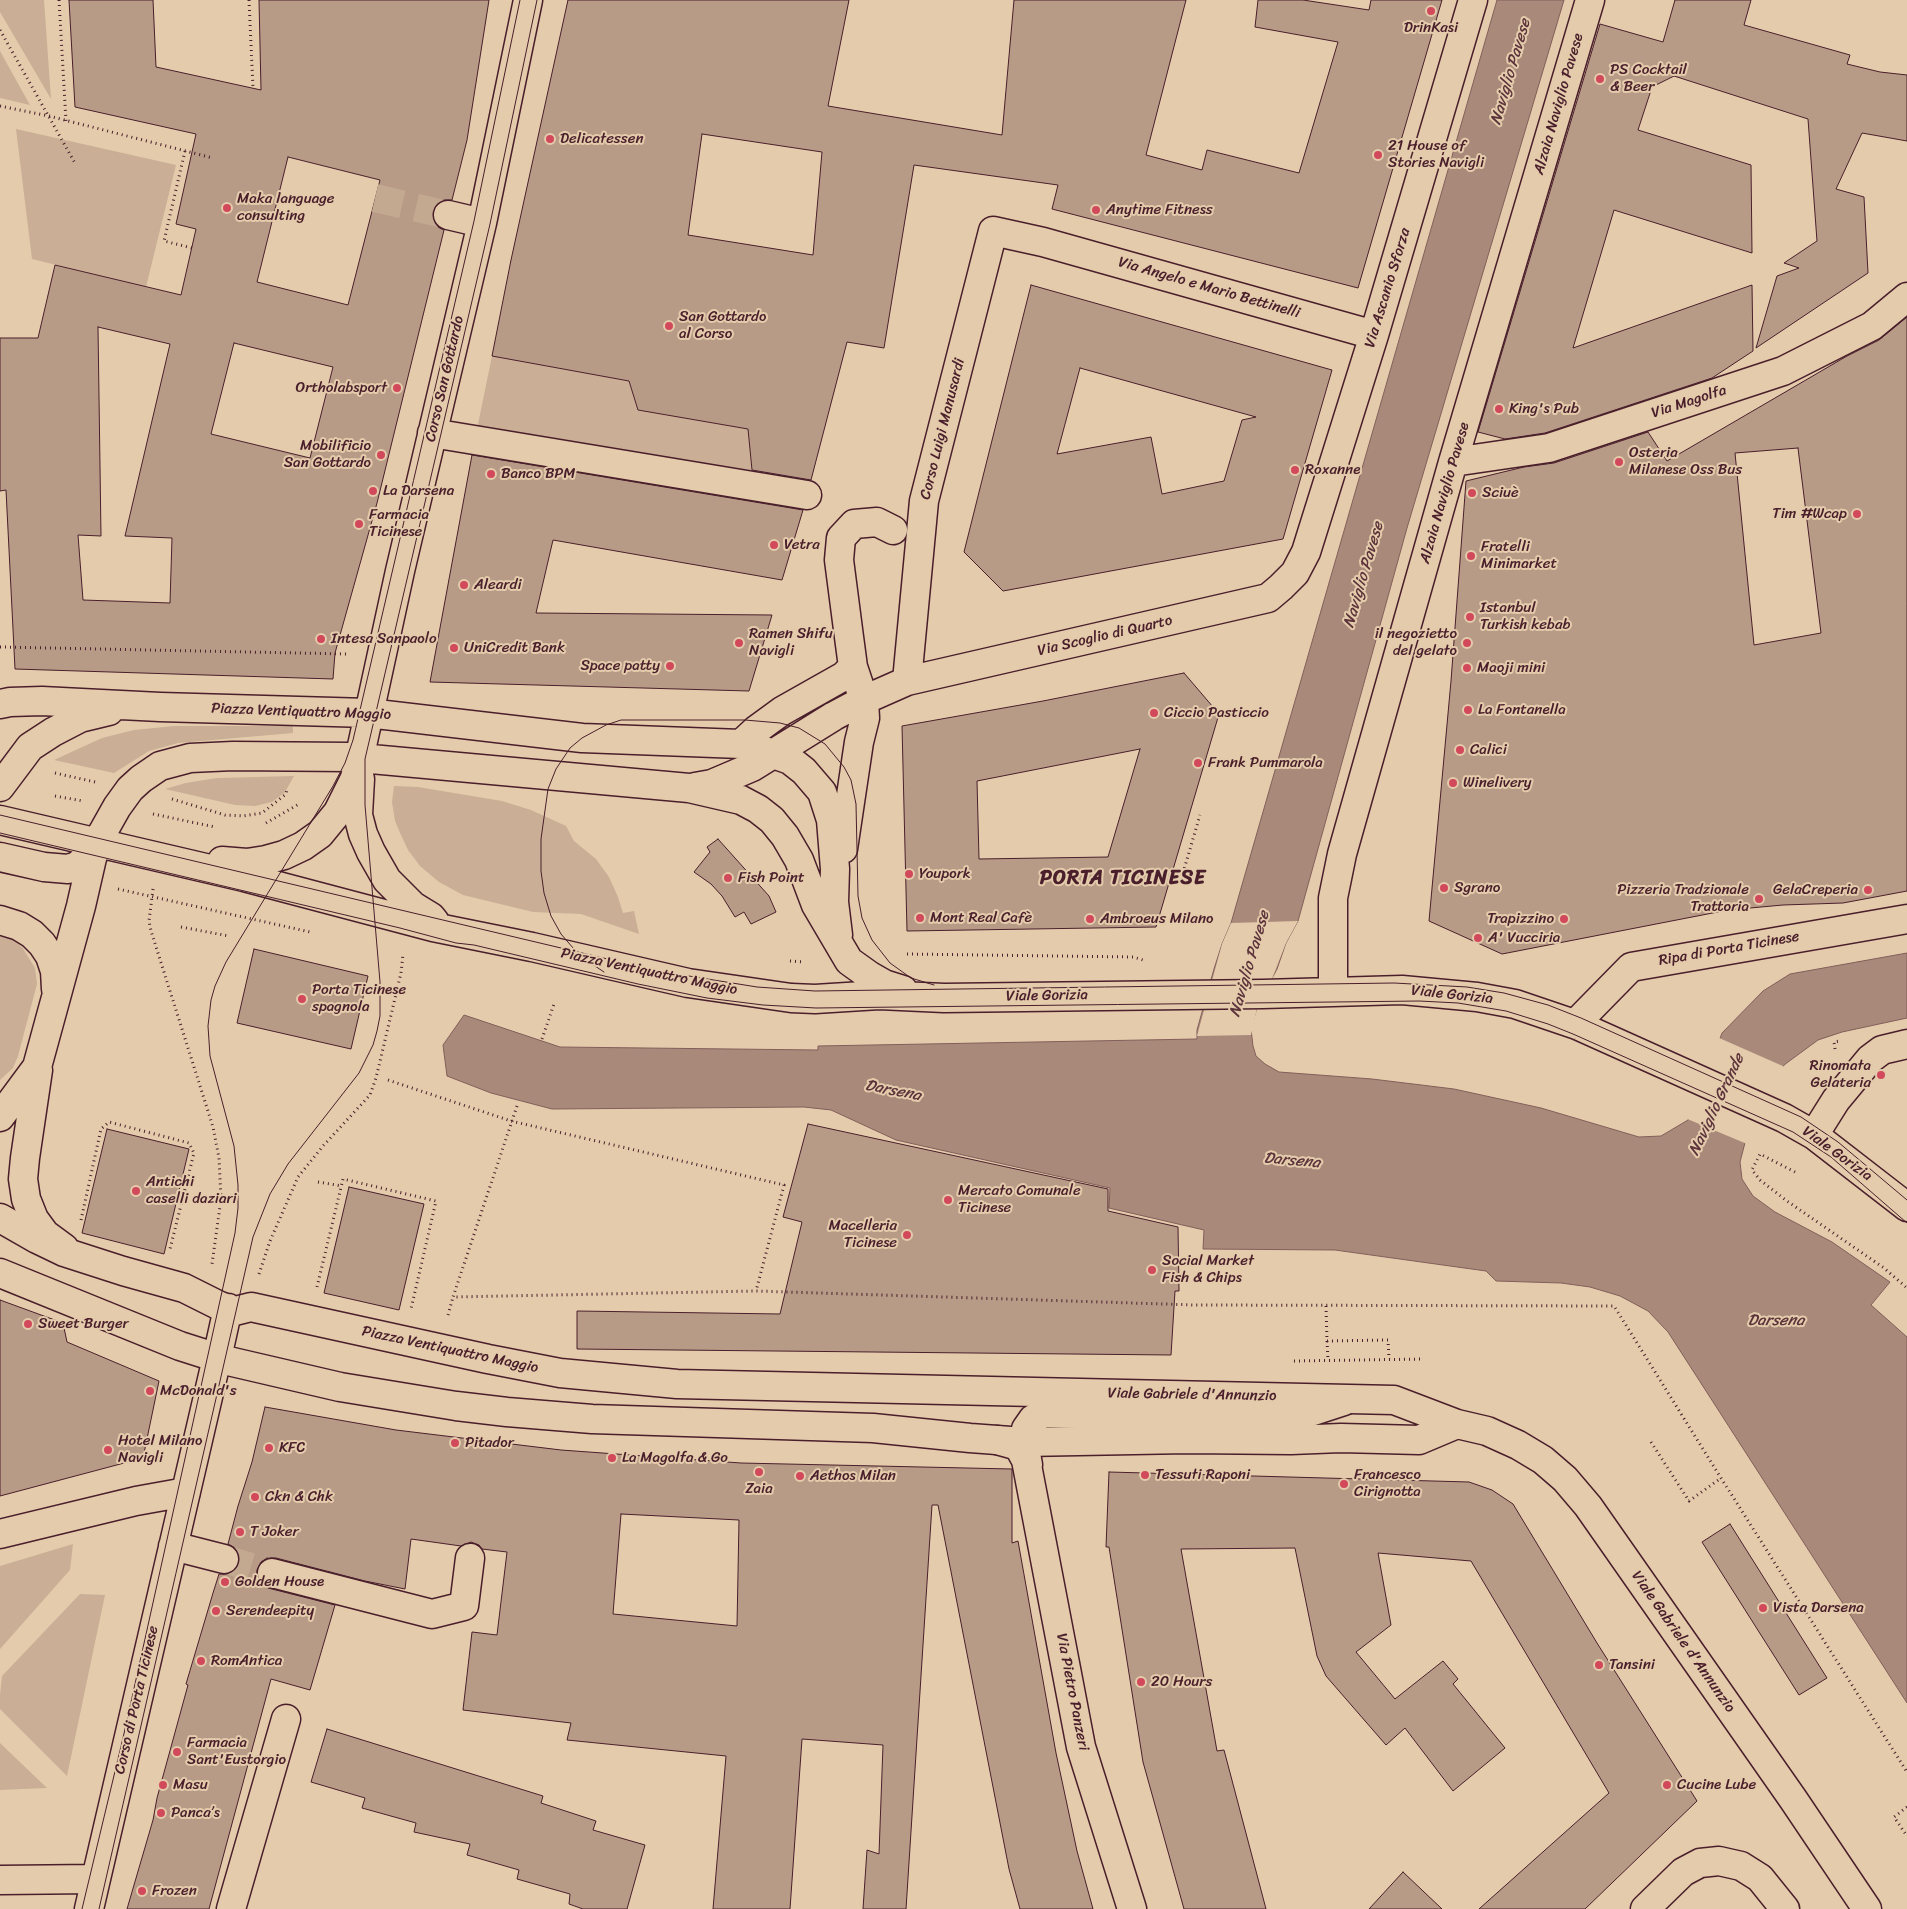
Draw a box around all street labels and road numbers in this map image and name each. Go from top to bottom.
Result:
street label: Alzaia Naviglio Pavese [1530,31,1588,177]
street label: Via Ascanio Sforza [1361,226,1415,350]
street label: Via Angelo e Mario Bettinelli [1116,253,1302,323]
street label: Corso San Gottardo [422,314,468,444]
street label: Corso Luigi Manusardi [917,357,969,501]
street label: Via Magolfa [1649,381,1729,423]
street label: Alzaia Naviglio Pavese [1416,420,1474,566]
street label: Via Scoglio di Quarto [1036,612,1174,660]
street label: Piazza Ventiquattro Maggio [211,700,391,724]
street label: Ripa di Porta Ticinese [1657,928,1801,970]
street label: Piazza Ventiquattro Maggio [559,944,739,1000]
street label: Viale Gorizia [1410,982,1494,1008]
street label: Viale Gorizia [1006,986,1088,1006]
street label: Viale Gorizia [1799,1123,1875,1185]
street label: Piazza Ventiquattro Maggio [360,1322,540,1378]
street label: Viale Gabriele d'Annunzio [1107,1385,1277,1405]
street label: Viale Gabriele d'Annunzio [1627,1568,1739,1716]
street label: Corso di Porta Ticinese [111,1624,163,1776]
street label: Via Pietro Panzeri [1052,1632,1092,1752]

